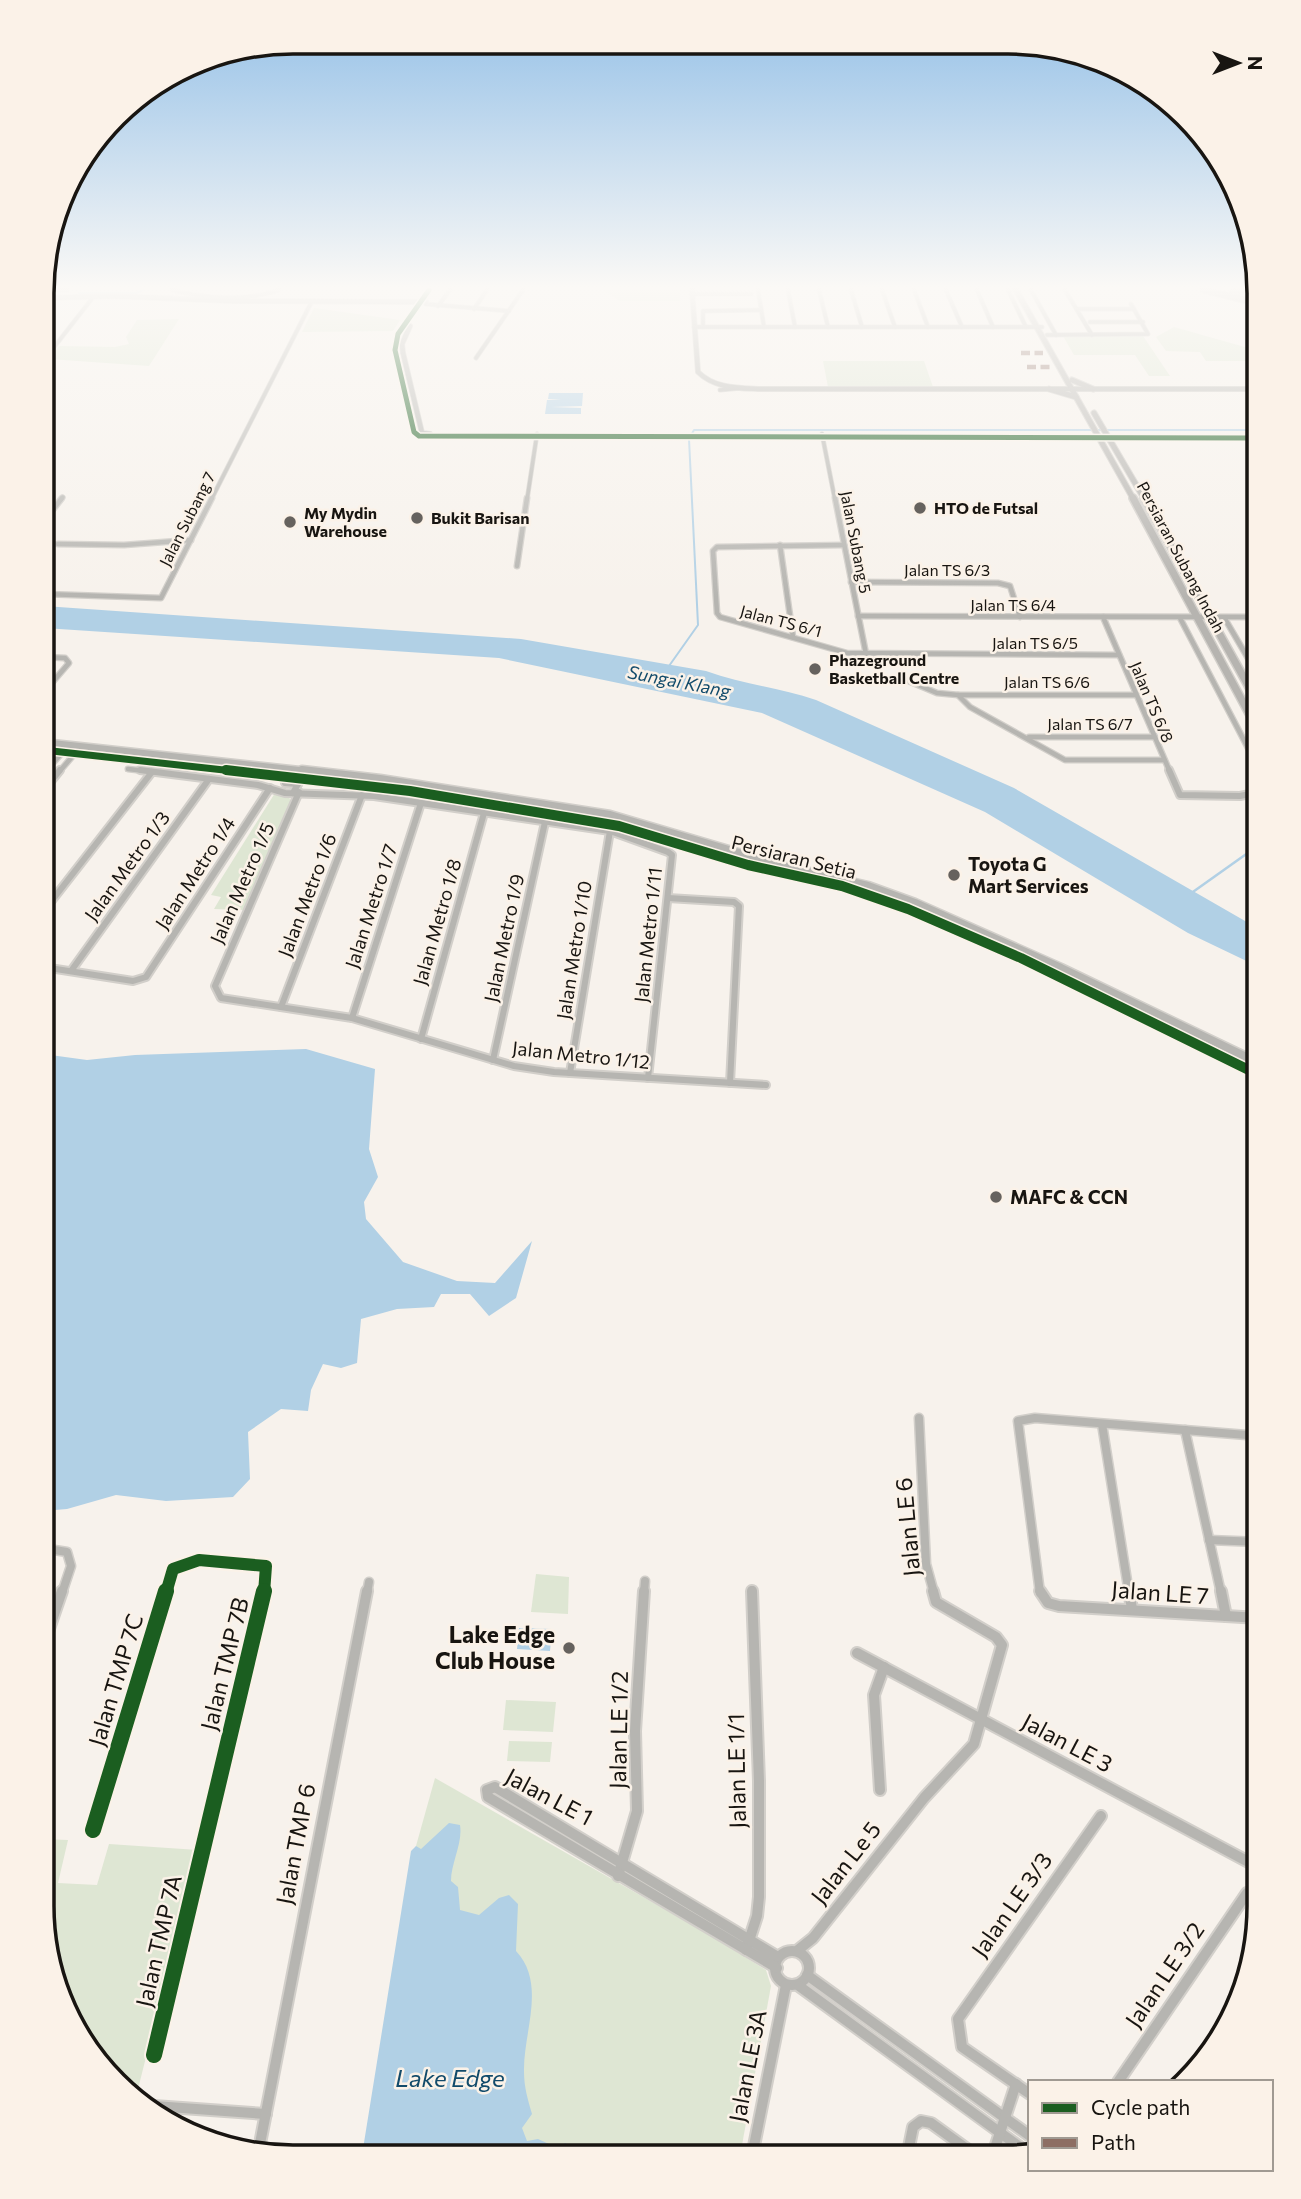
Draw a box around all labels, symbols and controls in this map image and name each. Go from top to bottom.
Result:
north arrow [1203,28,1273,98]
text: N [1244,56,1267,70]
street label: Jalan Subang 7 [155,468,218,569]
street label: Persiaran Subang Indah [1134,478,1229,636]
street label: Jalan Subang 5 [837,489,876,595]
place label: HTO de Futsal [934,498,1038,517]
marker: HTO de Futsal [912,500,928,516]
place label: My Mydin Warehouse [304,503,387,540]
place label: Bukit Barisan [431,508,529,527]
marker: Bukit Barisan [409,510,425,526]
marker: My Mydin Warehouse [282,514,298,530]
street label: Jalan TS 6/3 [904,560,990,579]
street label: Jalan TS 6/4 [970,595,1056,614]
street label: Jalan TS 6/1 [738,601,824,641]
street label: Jalan TS 6/5 [992,633,1078,652]
place label: Phazeground Basketball Centre [829,650,959,687]
street label: Jalan TS 6/8 [1127,658,1178,745]
water label: Sungai Klang [626,660,734,702]
marker: Phazeground Basketball Centre [807,661,823,677]
street label: Jalan TS 6/6 [1004,672,1090,691]
street label: Jalan TS 6/7 [1047,714,1133,733]
street label: Jalan Metro 1/3 [79,806,174,925]
street label: Jalan Metro 1/4 [150,812,239,933]
street label: Jalan Metro 1/5 [205,819,279,947]
street label: Jalan Metro 1/6 [272,830,341,960]
street label: Persiaran Setia [729,830,859,883]
street label: Jalan Metro 1/7 [340,841,401,971]
place label: Toyota G Mart Services [968,852,1089,897]
street label: Jalan Metro 1/8 [407,856,466,988]
street label: Jalan Metro 1/11 [629,866,666,1004]
marker: Toyota G Mart Services [946,867,962,883]
street label: Jalan Metro 1/9 [479,872,528,1004]
street label: Jalan Metro 1/10 [551,879,596,1021]
street label: Jalan Metro 1/12 [511,1036,651,1073]
place label: MAFC & CCN [1010,1185,1128,1208]
marker: MAFC & CCN [988,1189,1004,1205]
street label: Jalan LE 6 [889,1476,925,1578]
street label: Jalan LE 7 [1110,1575,1210,1609]
street label: Jalan TMP 7B [194,1594,254,1733]
street label: Jalan TMP 7C [82,1610,148,1749]
place label: Lake Edge Club House [435,1620,555,1674]
marker: Lake Edge Club House [561,1640,577,1656]
street label: Jalan LE 1/2 [603,1671,633,1789]
street label: Jalan LE 3 [1017,1707,1118,1778]
street label: Jalan LE 1/1 [721,1713,751,1829]
street label: Jalan LE 1 [501,1761,598,1831]
street label: Jalan TMP 6 [270,1781,320,1907]
street label: Jalan Le 5 [804,1816,886,1909]
street label: Jalan LE 3/3 [965,1847,1057,1962]
street label: Jalan TMP 7A [129,1872,187,2010]
street label: Jalan LE 3/2 [1119,1916,1210,2032]
street label: Jalan LE 3A [722,2007,772,2124]
water label: Lake Edge [395,2063,505,2092]
legend [1028,2080,1273,2171]
text: Cycle path [1091,2094,1190,2119]
text: Path [1091,2129,1136,2154]

